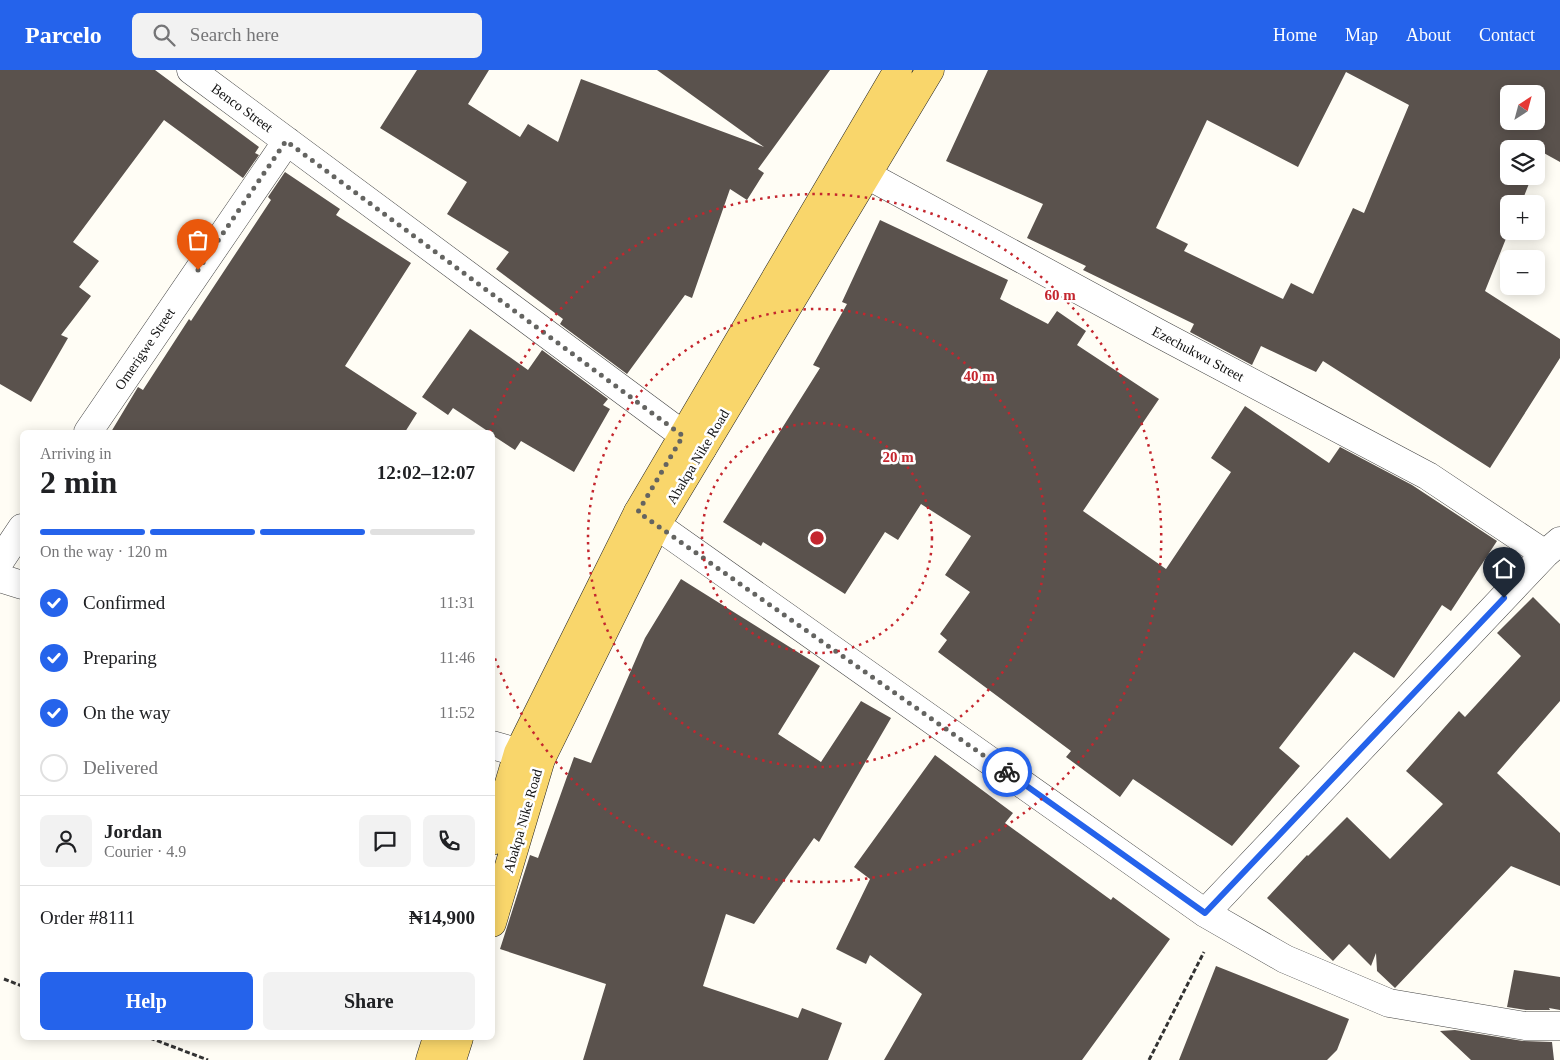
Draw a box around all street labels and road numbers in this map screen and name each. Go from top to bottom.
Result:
street label: Benco Street [208,81,276,135]
street label: Omerigwe Street [112,305,178,393]
street label: Ezechukwu Street [1150,324,1246,384]
street label: Abakpa Nike Road [664,407,732,507]
street label: Abakpa Nike Road [501,767,545,875]

